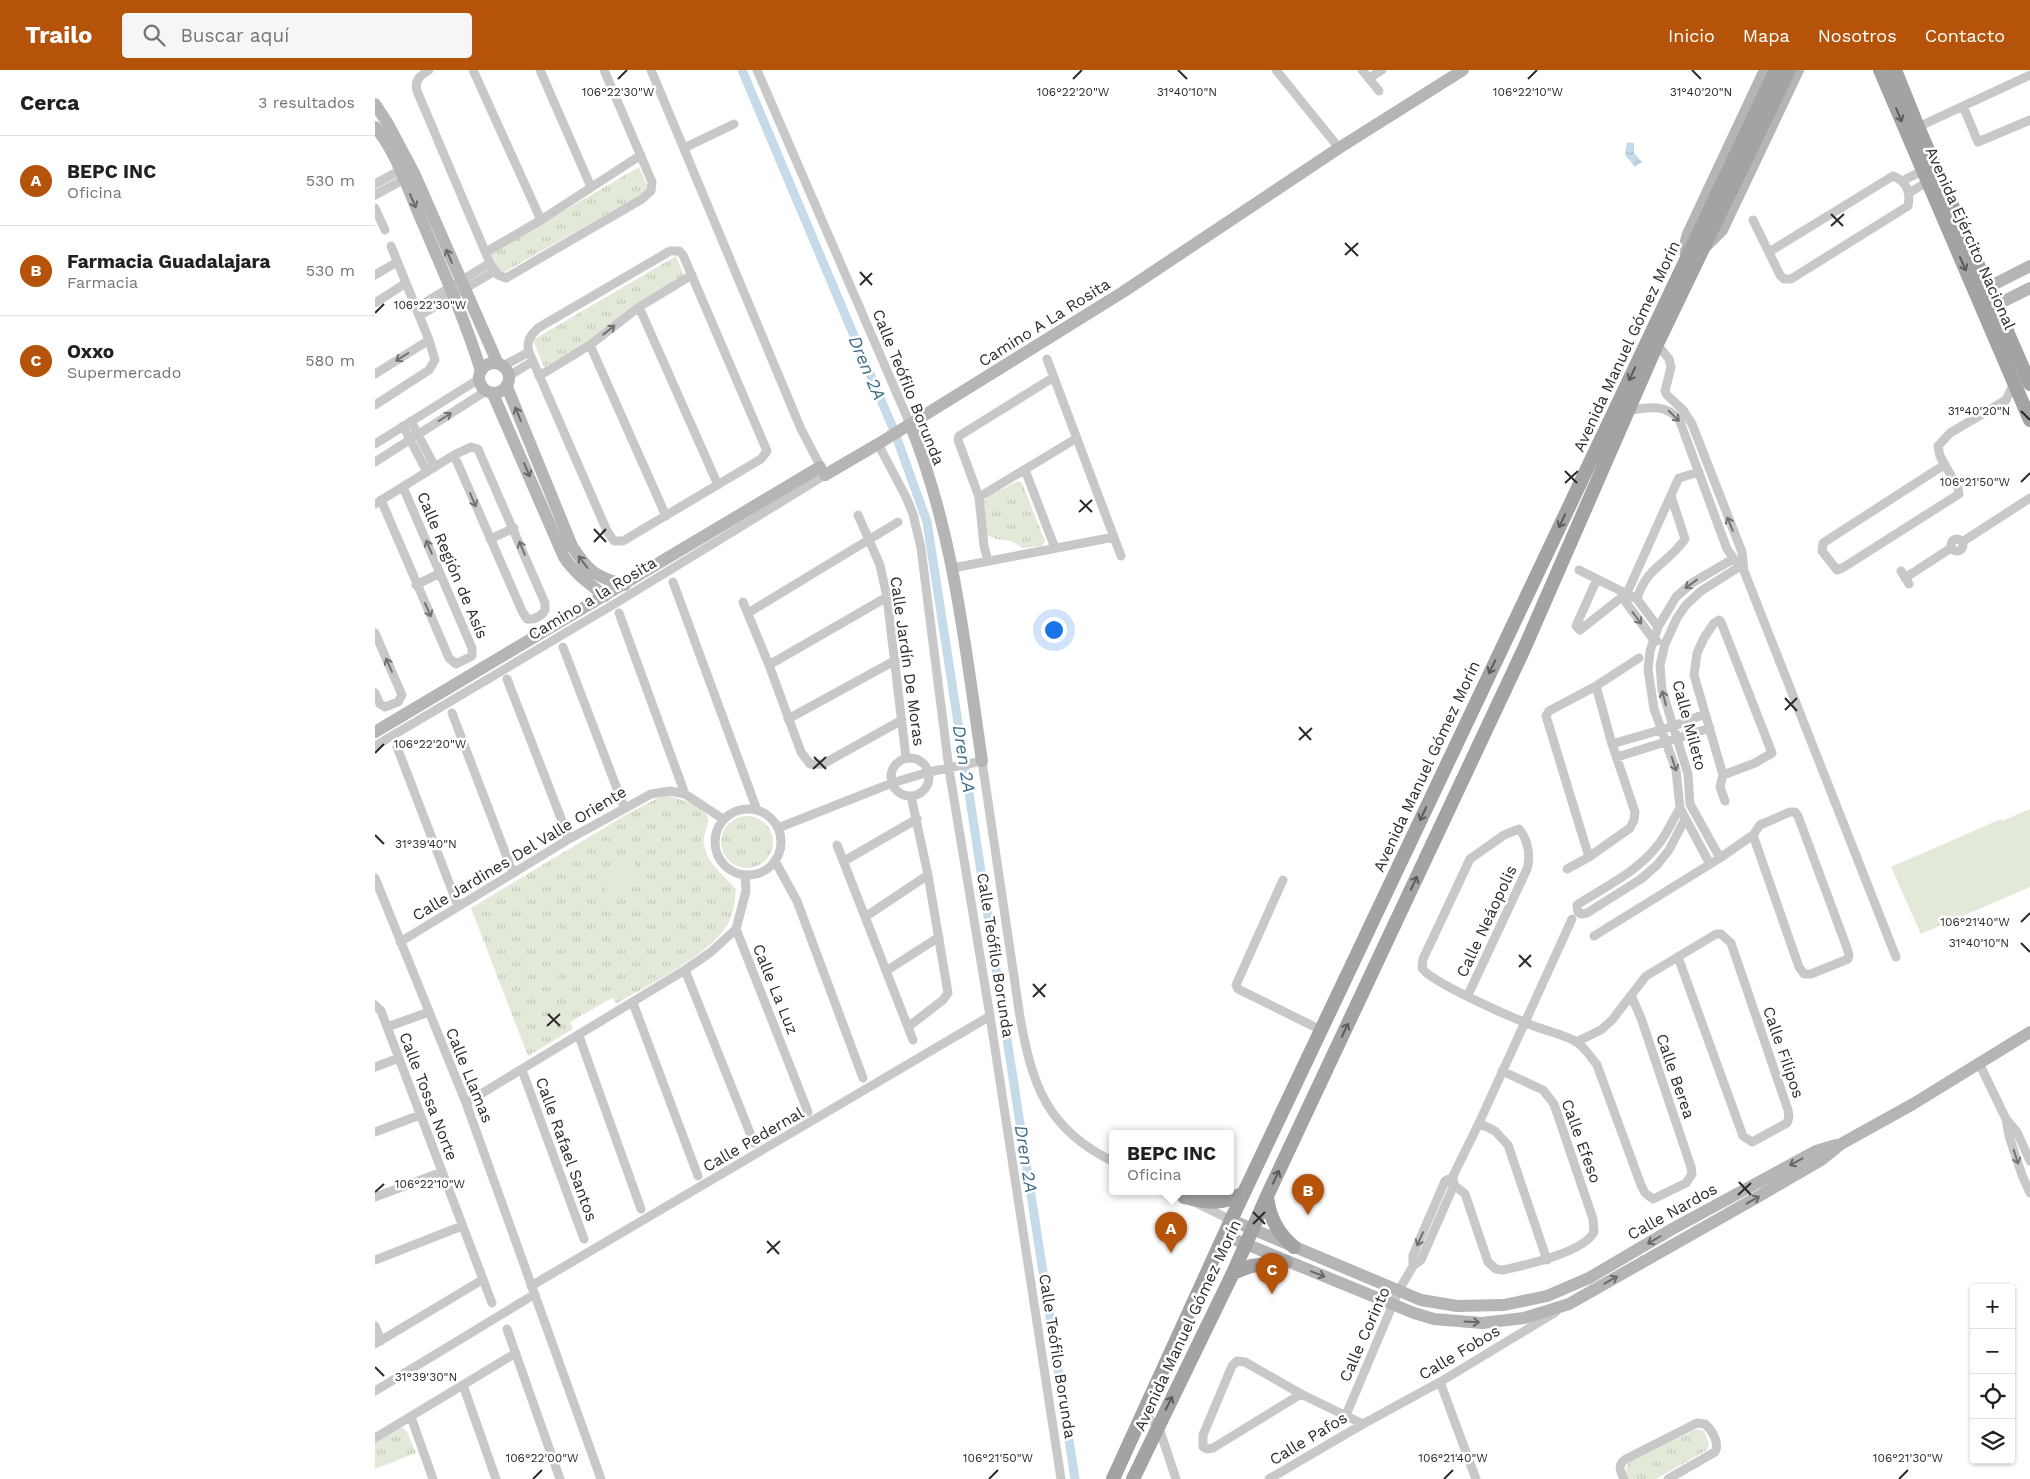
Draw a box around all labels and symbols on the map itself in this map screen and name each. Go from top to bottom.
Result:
text: 106°22'30"W [582,85,655,99]
text: 106°22'20"W [1037,85,1110,99]
text: 31°40'10"N [1157,85,1217,99]
text: 106°22'10"W [1493,85,1564,99]
text: 31°40'20"N [1670,85,1732,99]
one-way arrow [1894,107,1904,122]
street label: Avenida Ejército Nacional [1922,144,2020,333]
one-way arrow [409,193,419,208]
street label: Avenida Manuel Gómez Morín [1569,238,1684,455]
one-way arrow [444,249,454,264]
one-way arrow [1959,256,1969,271]
street label: Camino A La Rosita [975,274,1113,371]
text: 106°22'30"W [394,298,467,312]
street label: Calle Teófilo Borunda [869,306,949,468]
one-way arrow [602,325,615,336]
water label: Dren 2A [844,332,890,403]
one-way arrow [395,352,409,362]
one-way arrow [1627,366,1636,381]
text: 31°40'20"N [1948,404,2010,418]
one-way arrow [513,407,522,422]
one-way arrow [1668,410,1680,422]
one-way arrow [438,411,452,421]
one-way arrow [522,462,532,477]
text: 106°21'50"W [1940,475,2011,489]
street label: Calle Región de Asís [413,489,492,641]
one-way arrow [469,492,478,507]
one-way arrow [1557,513,1566,528]
one-way arrow [1725,517,1734,532]
one-way arrow [423,539,432,554]
one-way arrow [517,541,526,556]
street label: Camino a la Rosita [525,553,660,644]
one-way arrow [578,555,588,569]
street label: Calle Jardín De Moras [886,575,929,747]
one-way arrow [1684,579,1698,589]
one-way arrow [423,602,433,617]
one-way arrow [1632,611,1643,624]
your location [1041,617,1067,643]
one-way arrow [384,658,394,673]
street label: Avenida Manuel Gómez Morín [1369,658,1484,875]
one-way arrow [1487,660,1497,675]
street label: Calle Mileto [1668,678,1711,772]
one-way arrow [1659,690,1669,706]
water label: Dren 2A [949,724,980,794]
text: 106°22'20"W [394,737,467,751]
one-way arrow [1669,756,1679,772]
street label: Calle Jardines Del Valle Oriente [409,782,630,925]
one-way arrow [1417,806,1427,821]
text: 31°39'40"N [395,837,457,851]
street label: Calle Neáopolis [1452,862,1521,980]
street label: Calle Teófilo Borunda [973,871,1018,1039]
one-way arrow [1410,876,1419,891]
text: 106°21'40"W [1940,915,2010,929]
text: 31°40'10"N [1949,936,2009,950]
street label: Calle La Luz [749,941,802,1037]
street label: Calle Filipos [1759,1004,1808,1101]
one-way arrow [1340,1023,1350,1038]
street label: Calle Llamas [442,1025,497,1125]
street label: Calle Tossa Norte [395,1029,462,1163]
street label: Calle Berea [1652,1031,1699,1121]
street label: Calle Rafael Santos [532,1075,601,1224]
street label: Calle Efeso [1558,1097,1605,1186]
street label: Calle Pedernal [700,1103,807,1176]
water label: Dren 2A [1011,1124,1042,1194]
one-way arrow [2011,1148,2021,1164]
one-way arrow [1789,1157,1804,1167]
one-way arrow [1271,1170,1281,1185]
pin: B [1292,1174,1324,1215]
text: 106°22'10"W [395,1177,466,1191]
street label: Calle Nardos [1624,1179,1720,1244]
one-way arrow [1745,1195,1760,1205]
pin: A [1155,1212,1187,1253]
street label: Avenida Manuel Gómez Morín [1129,1216,1245,1434]
one-way arrow [1414,1231,1424,1246]
one-way arrow [1647,1235,1661,1245]
pin: C [1256,1253,1288,1294]
one-way arrow [1310,1270,1325,1280]
street label: Calle Teófilo Borunda [1035,1272,1080,1440]
one-way arrow [1604,1275,1619,1285]
street label: Calle Corinto [1335,1284,1394,1385]
one-way arrow [1464,1318,1480,1327]
street label: Calle Fobos [1415,1321,1503,1384]
text: 31°39'30"N [395,1370,457,1384]
one-way arrow [1165,1396,1174,1411]
street label: Calle Pafos [1266,1408,1351,1469]
text: 106°22'00"W [505,1451,579,1465]
text: 106°21'50"W [963,1451,1034,1465]
text: 106°21'40"W [1418,1451,1488,1465]
text: 106°21'30"W [1873,1451,1944,1465]

